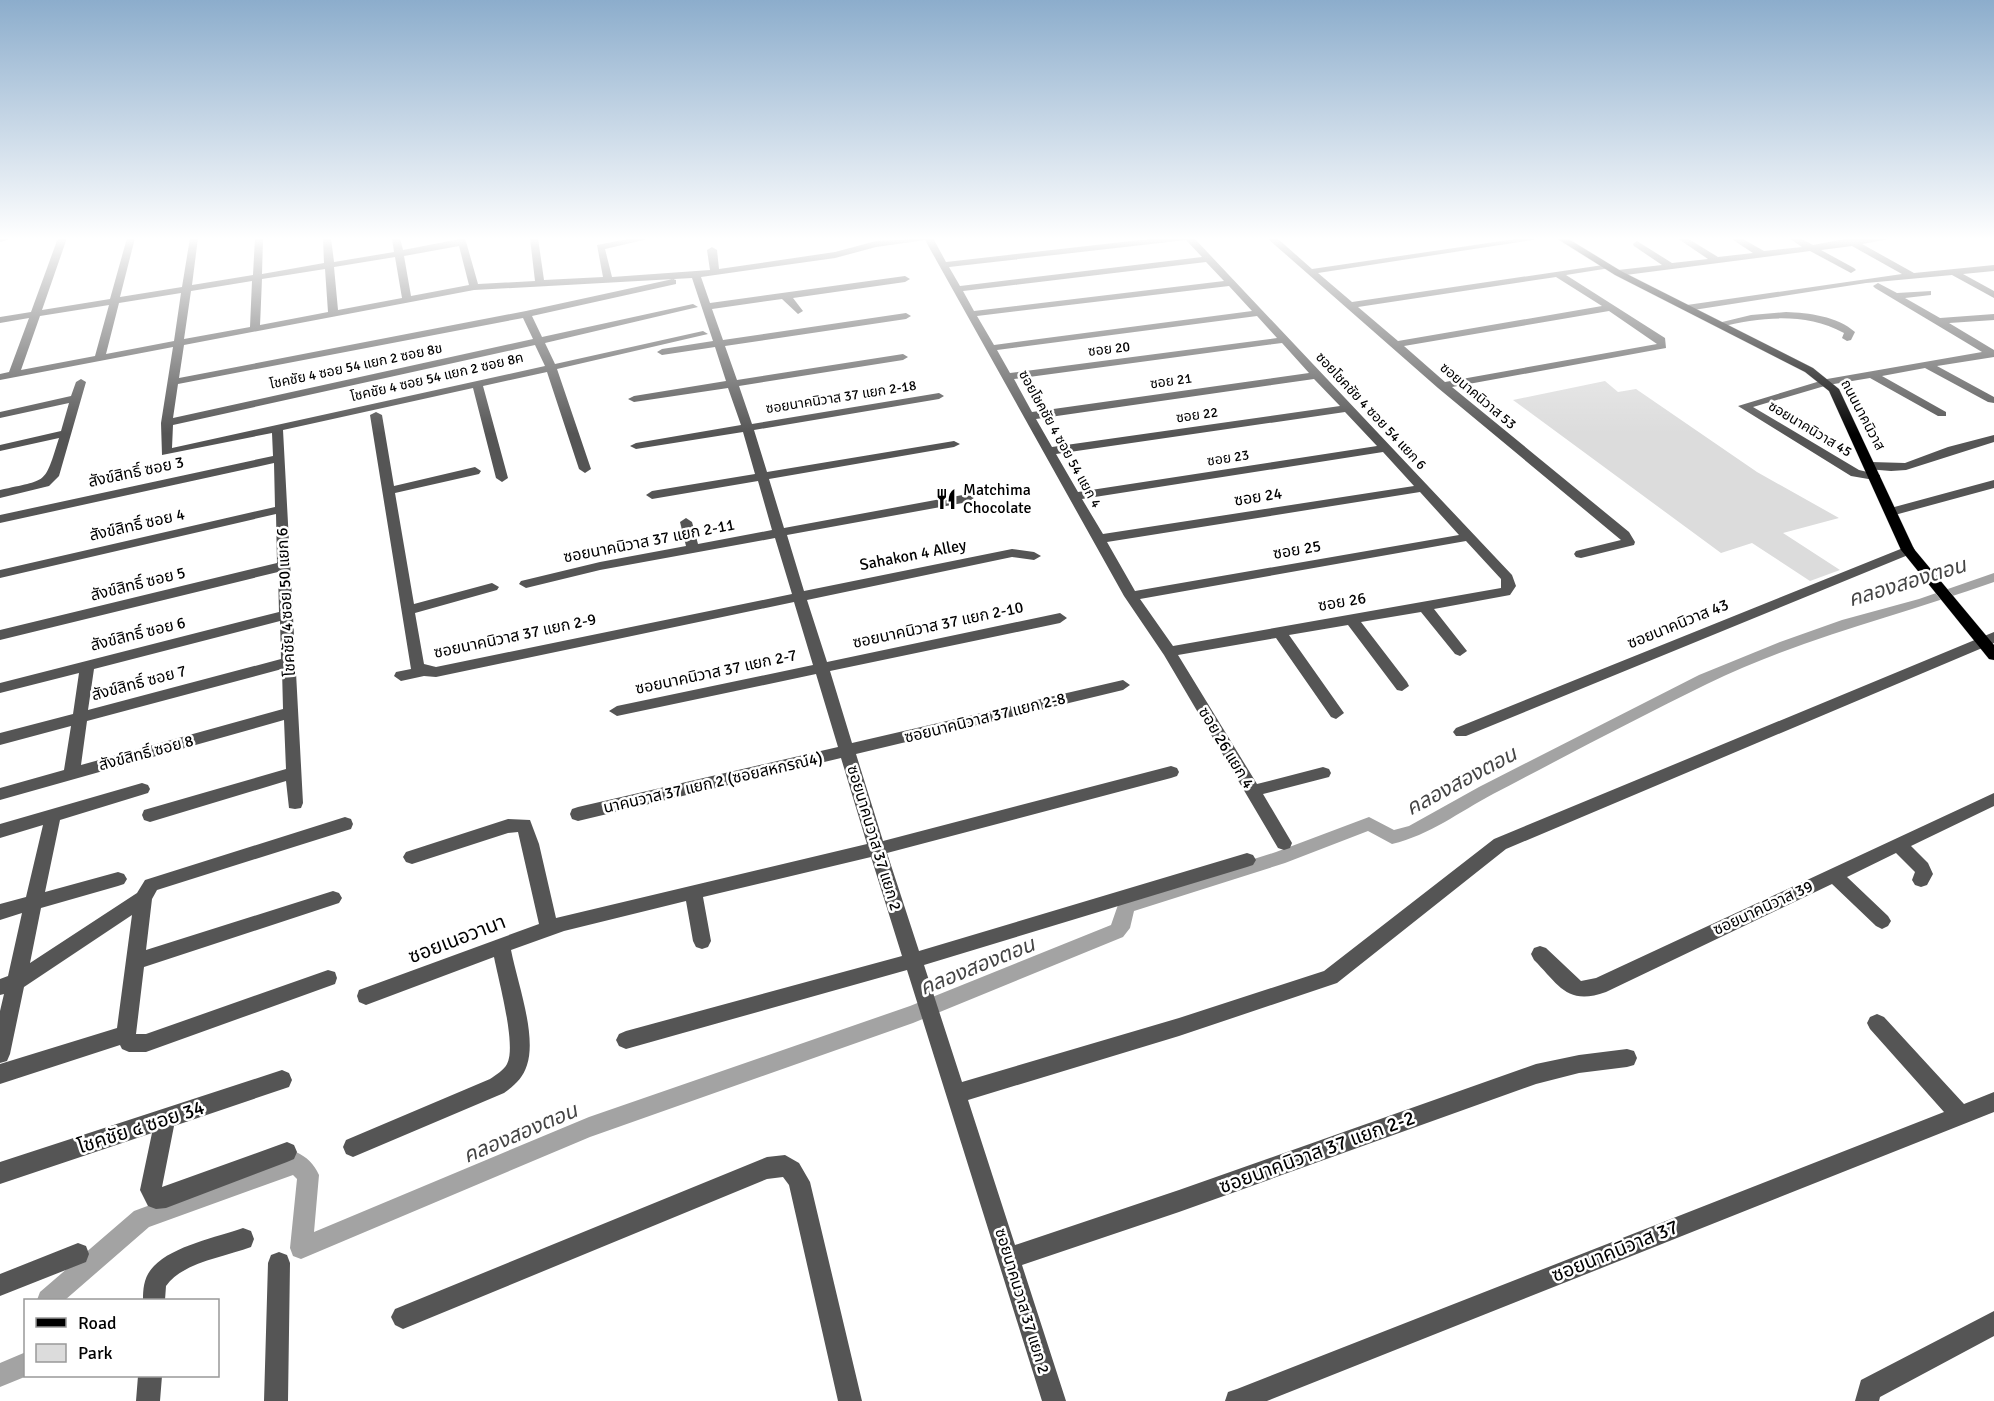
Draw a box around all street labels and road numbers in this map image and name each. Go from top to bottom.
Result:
street label: ซอย 20 [1087,338,1131,360]
street label: โชคชัย 4 ซอย 54 แยก 2 ซอย 8ข [268,339,444,393]
street label: โชคชัย 4 ซอย 54 แยก 2 ซอย 8ค [349,349,525,405]
street label: ซอยโชคชัย 4 ซอย 54 แยก 6 [1312,349,1430,473]
street label: ซอยนาคนิวาส 53 [1436,359,1520,433]
street label: ซอยโชคชัย 4 ซอย 54 แยก 4 [1015,367,1105,511]
street label: ซอย 21 [1149,370,1193,392]
street label: ซอยนาคนิวาส 37 แยก 2-18 [764,377,918,417]
street label: ถนนนาคนิวาส [1837,377,1889,453]
street label: ซอยนาคนิวาส 45 [1765,397,1855,461]
street label: ซอย 22 [1175,404,1219,426]
street label: ซอย 23 [1206,446,1250,470]
street label: สังข์สิทธิ์ ซอย 3 [86,452,186,492]
street label: ซอย 24 [1233,483,1284,511]
street label: สังข์สิทธิ์ ซอย 4 [87,504,187,546]
street label: ซอยนาคนิวาส 37 แยก 2-11 [562,515,736,567]
street label: โชคชัย 4 ซอย 50 แยก 6 [272,527,300,677]
street label: Sahakon 4 Alley [858,535,969,575]
street label: ซอย 25 [1271,536,1323,564]
street label: สังข์สิทธิ์ ซอย 5 [88,562,188,605]
street label: ซอย 26 [1316,588,1368,616]
street label: ซอยนาคนิวาส 43 [1624,595,1732,653]
street label: ซอยนาคนิวาส 37 แยก 2-10 [851,597,1025,653]
street label: ซอยนาคนิวาส 37 แยก 2-9 [432,609,598,663]
street label: สังข์สิทธิ์ ซอย 6 [88,612,188,655]
street label: ซอยนาคนิวาส 37 แยก 2-7 [633,645,799,699]
street label: สังข์สิทธิ์ ซอย 7 [89,661,189,705]
street label: ซอยนาคนิวาส 37 แยก 2-8 [902,688,1068,748]
street label: ซอย 26 แยก 4 [1194,704,1258,793]
street label: สังข์สิทธิ์ ซอย 8 [96,731,196,775]
street label: นาคนวาส 37 แยก 2 (ซอยสหกรณ์4) [601,748,825,818]
street label: ซอยนาคนวาส 37 แยก 2 [842,763,906,913]
street label: ซอยนาคนิวาส 39 [1710,876,1816,940]
street label: ซอยเนอวานา [405,909,509,969]
street label: โชคชัย ๔ ซอย 34 [74,1095,208,1159]
street label: ซอยนาคนิวาส 37 แยก 2-2 [1216,1105,1418,1199]
street label: ซอยนาคนิวาส 37 [1548,1214,1682,1288]
street label: ซอยนาคนวาส 37 แยก 2 [990,1226,1054,1376]

